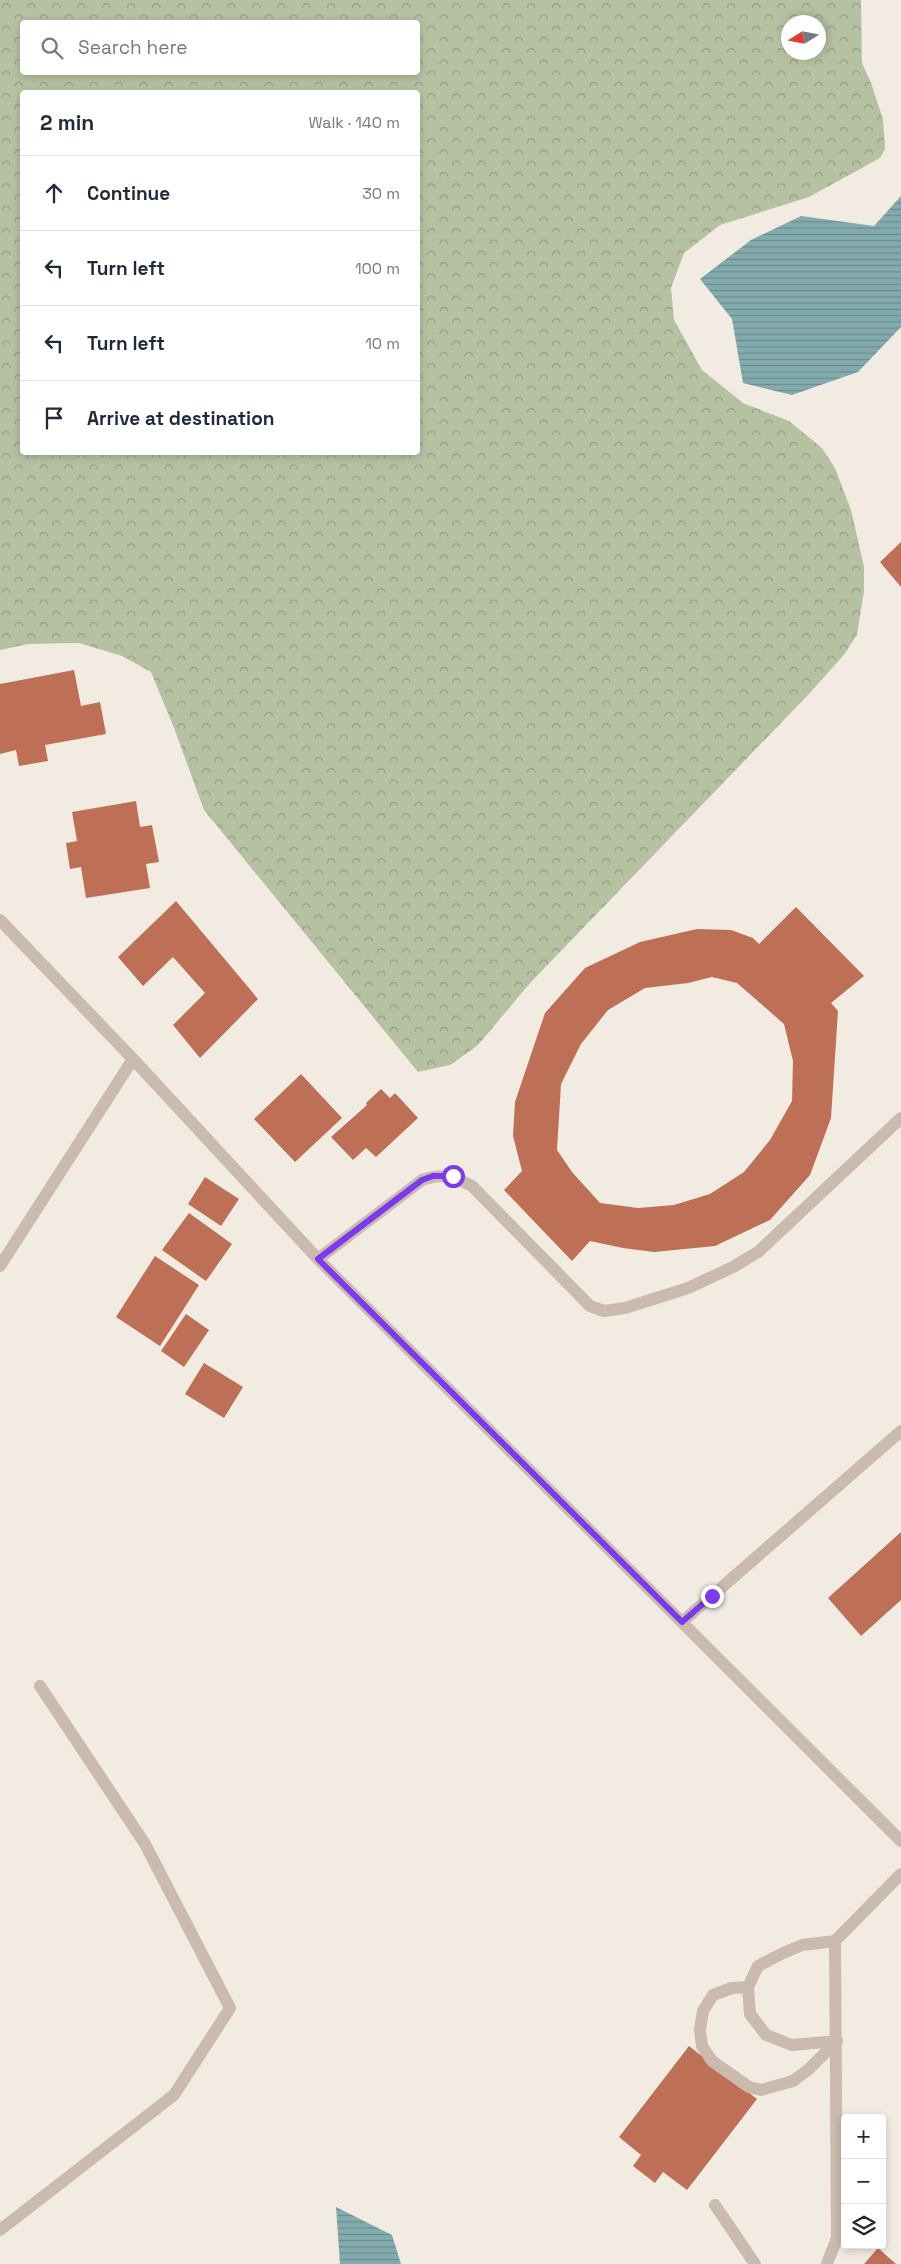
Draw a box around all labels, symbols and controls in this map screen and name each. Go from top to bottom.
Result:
north arrow [781,15,826,60]
search box [20,20,420,75]
icon: search [38,34,66,62]
text: Search here [78,35,188,60]
text: 2 min [40,109,94,136]
text: Walk · 140 m [308,112,400,133]
icon: ahead [40,179,68,207]
text: Continue [87,181,170,206]
text: 30 m [362,183,400,204]
icon: left [40,254,68,282]
text: Turn left [87,256,165,281]
text: 100 m [355,258,400,279]
icon: left [40,329,68,357]
text: Turn left [87,331,165,356]
text: 10 m [365,333,400,354]
icon: arrive [40,404,68,432]
text: Arrive at destination [87,406,275,431]
route start [442,1165,465,1188]
route end [701,1585,724,1608]
map controls [841,2114,886,2249]
button: + [841,2114,886,2159]
button: − [841,2159,886,2204]
button: layers [841,2204,886,2249]

